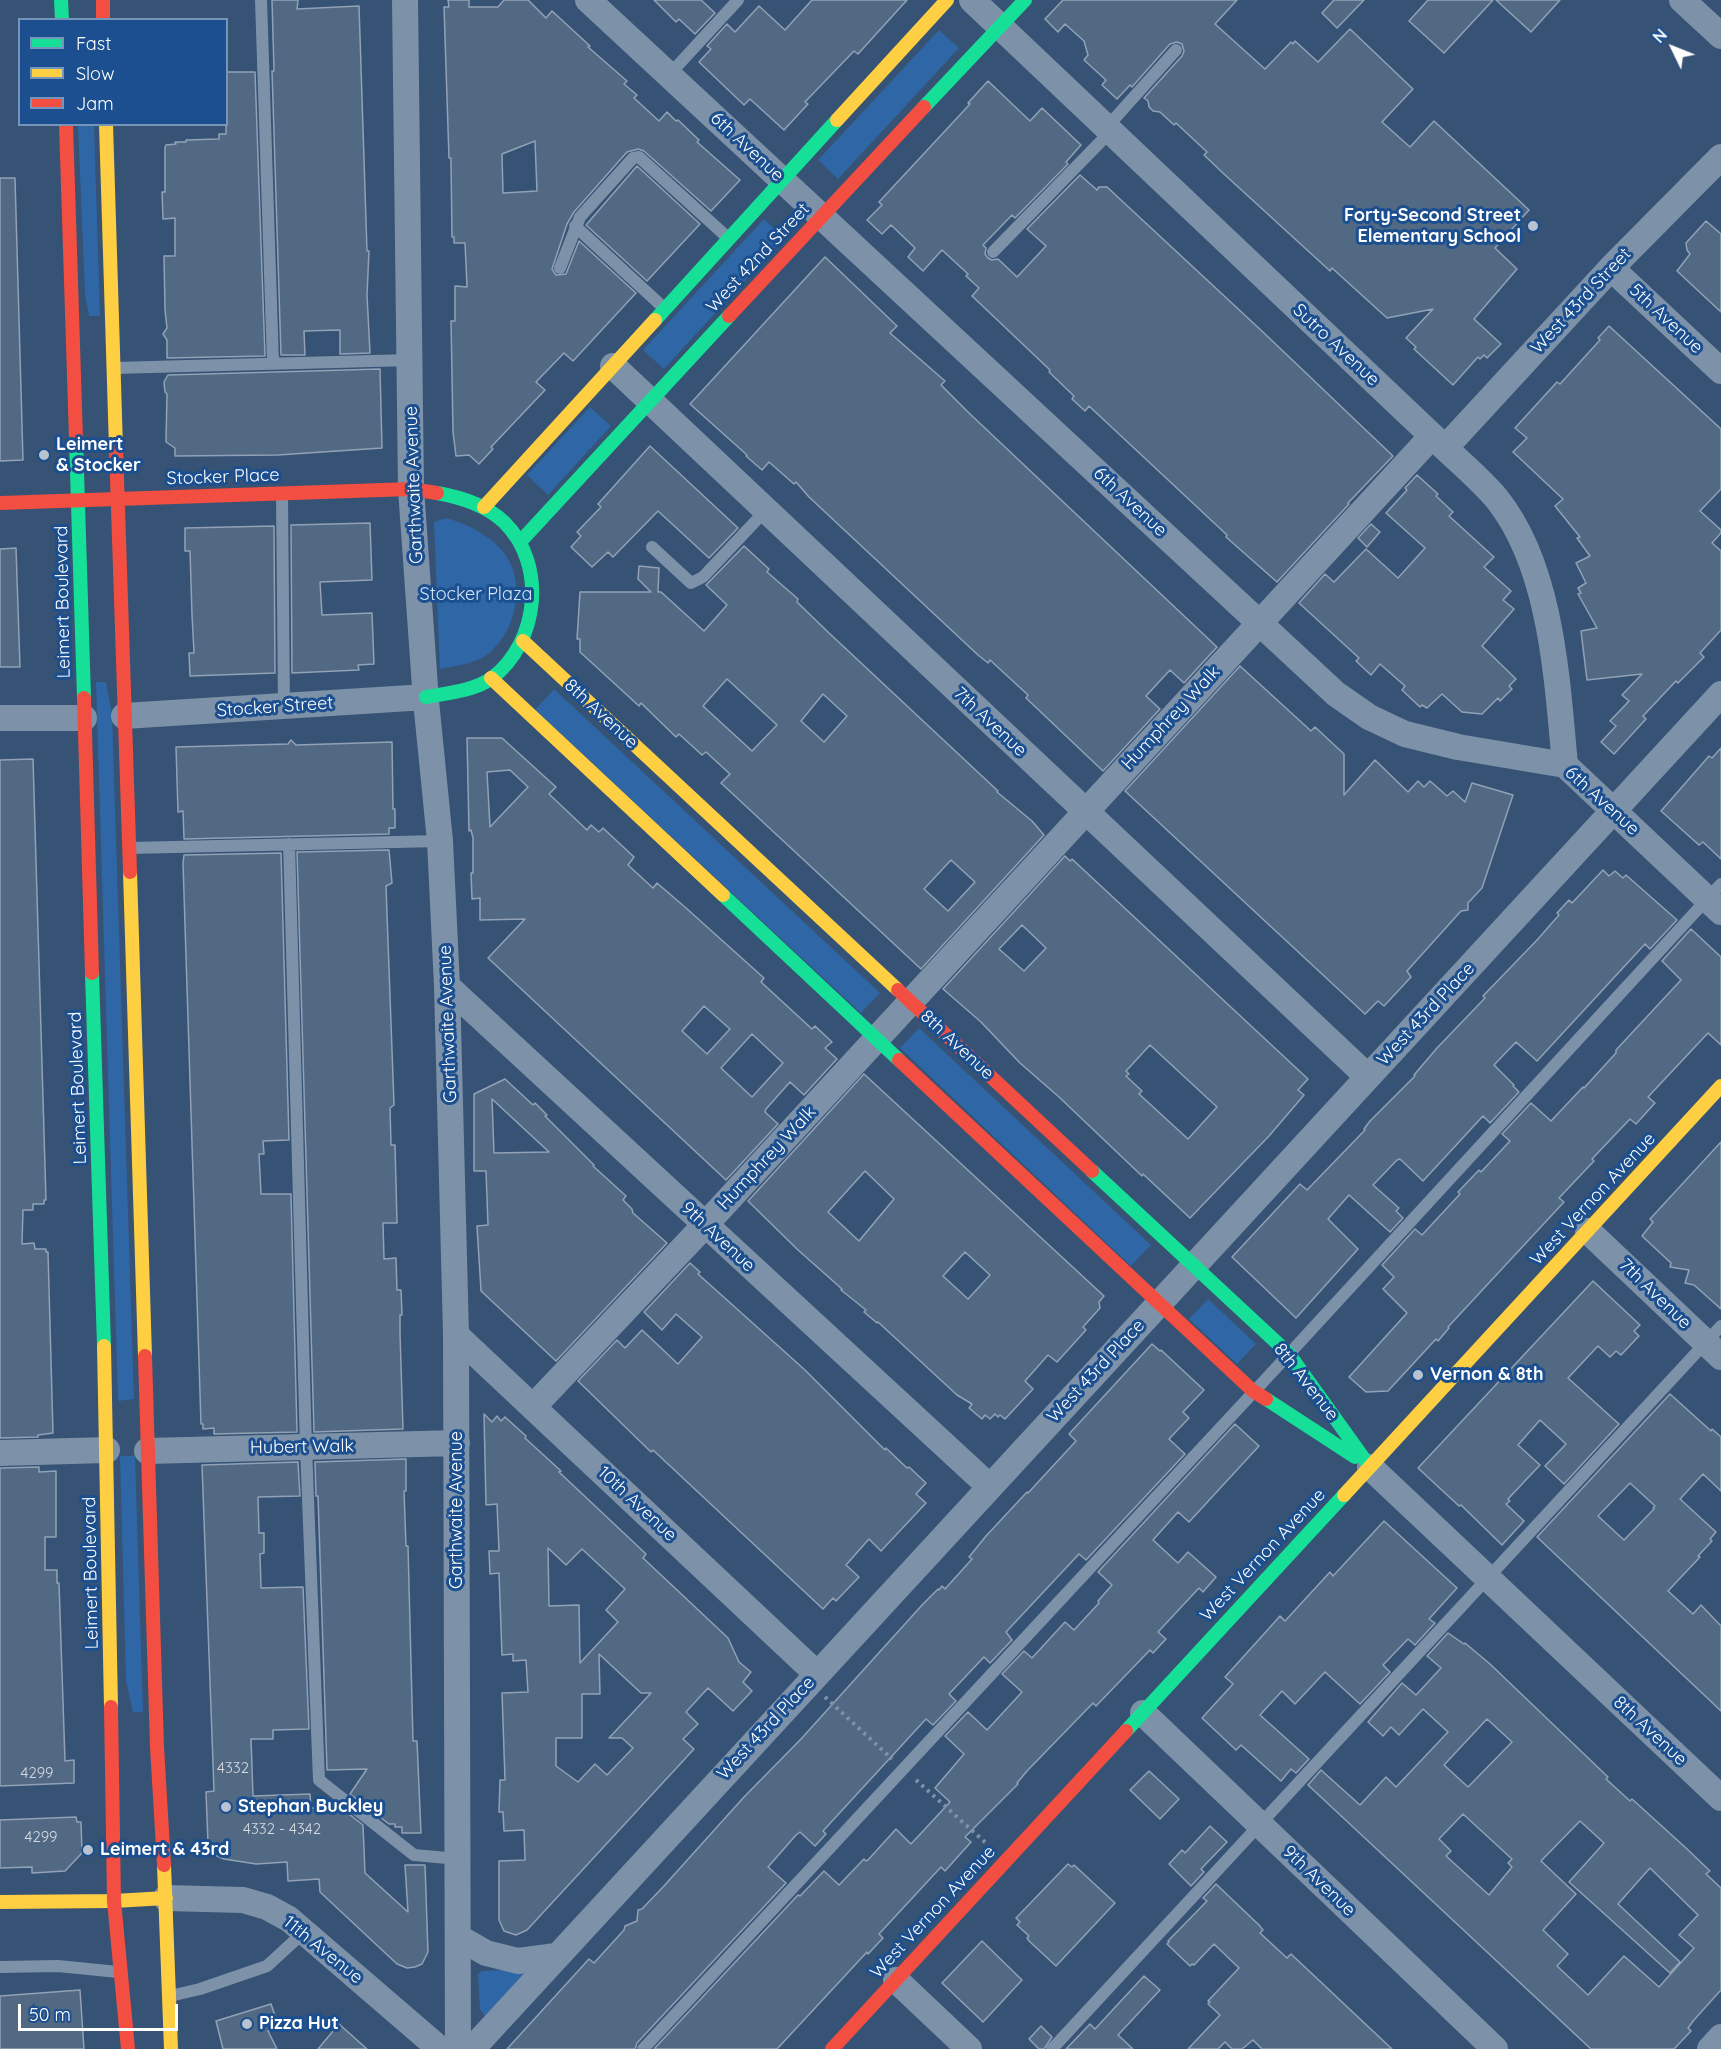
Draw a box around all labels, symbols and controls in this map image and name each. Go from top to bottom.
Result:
legend [18,18,228,126]
north arrow [1643,18,1703,78]
text: N [1649,25,1671,47]
text: Fast [76,32,111,55]
text: Slow [76,62,114,85]
text: Jam [76,92,114,115]
street label: 6th Avenue [706,108,788,186]
street label: West 42nd Street [702,199,814,317]
place label: Forty-Second Street Elementary School [1344,205,1521,248]
marker: Forty-Second Street Elementary School [1526,219,1540,233]
street label: West 43rd Street [1526,243,1636,359]
street label: 5th Avenue [1625,280,1707,358]
street label: Sutro Avenue [1288,299,1384,391]
street label: Garthwaite Avenue [400,406,428,564]
place label: Leimert & Stocker [56,434,141,476]
marker: Leimert & Stocker [37,448,51,462]
street label: 6th Avenue [1089,463,1171,541]
street label: Stocker Place [166,464,280,490]
street label: Leimert Boulevard [51,525,75,679]
park label: Stocker Plaza [420,584,532,606]
street label: Humphrey Walk [1117,661,1225,775]
street label: 8th Avenue [560,675,642,753]
street label: 7th Avenue [949,683,1031,761]
street label: Stocker Street [216,692,334,722]
street label: 6th Avenue [1560,762,1644,840]
street label: Garthwaite Avenue [434,945,462,1103]
street label: West 43rd Place [1373,958,1479,1070]
street label: 8th Avenue [916,1006,998,1084]
street label: Leimert Boulevard [65,1011,91,1165]
street label: Humphrey Walk [713,1101,821,1215]
street label: West Vernon Avenue [1526,1128,1660,1270]
street label: 9th Avenue [677,1197,759,1277]
street label: 7th Avenue [1614,1254,1696,1334]
street label: West 43rd Place [1043,1315,1149,1427]
street label: 8th Avenue [1269,1339,1343,1425]
place label: Vernon & 8th [1430,1364,1544,1386]
marker: Vernon & 8th [1411,1368,1425,1382]
street label: Garthwaite Avenue [446,1431,468,1589]
street label: Hubert Walk [250,1435,354,1459]
street label: 10th Avenue [593,1462,681,1546]
street label: West Vernon Avenue [1196,1484,1330,1626]
street label: Leimert Boulevard [79,1496,103,1650]
street label: West 43rd Place [713,1672,819,1784]
street label: 8th Avenue [1609,1692,1691,1770]
house number: 4332 [217,1759,249,1777]
house number: 4299 [21,1764,53,1782]
place label: Stephan Buckley [238,1796,383,1818]
marker: Stephan Buckley [219,1800,233,1814]
house number: 4332 - 4342 [243,1820,321,1838]
house number: 4299 [25,1828,57,1846]
place label: Leimert & 43rd [100,1839,229,1861]
street label: West Vernon Avenue [866,1841,1000,1983]
street label: 9th Avenue [1278,1841,1360,1921]
marker: Leimert & 43rd [81,1843,95,1857]
street label: 11th Avenue [279,1911,367,1989]
scale bar [21,1992,182,2030]
text: 50 m [29,2003,71,2026]
place label: Pizza Hut [259,2013,339,2035]
marker: Pizza Hut [240,2017,254,2031]

